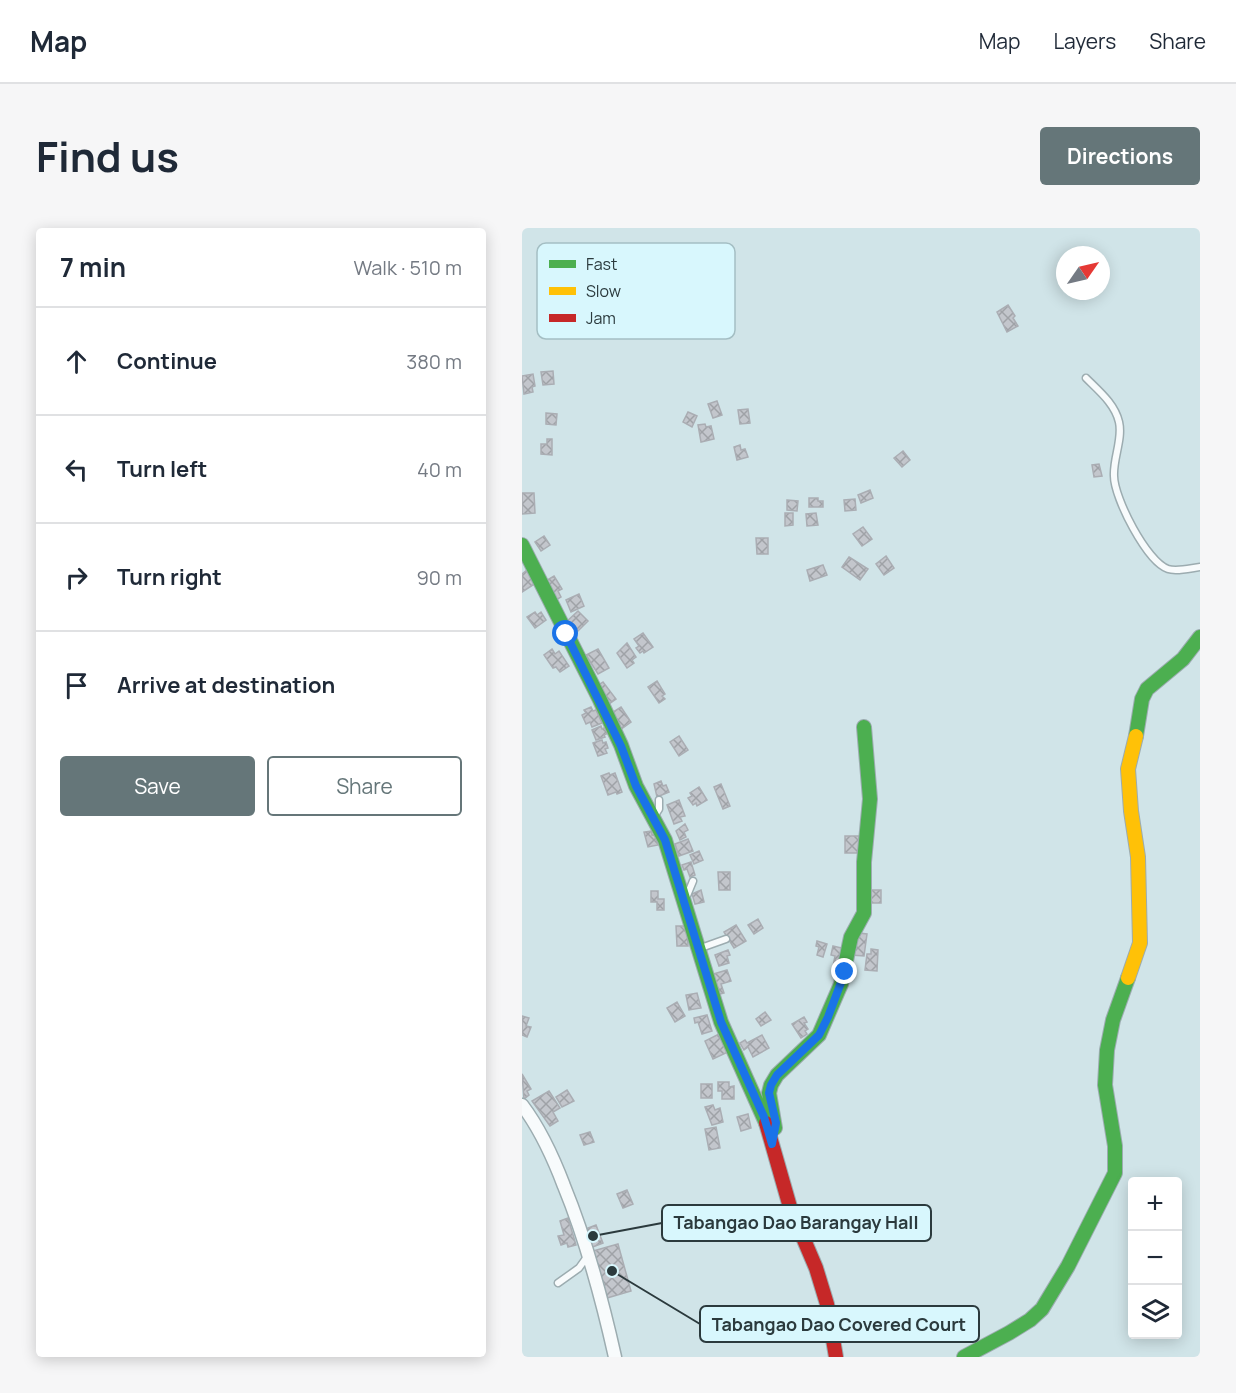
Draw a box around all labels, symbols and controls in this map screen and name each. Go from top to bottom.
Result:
text: Map [30,22,87,60]
text: Map [979,27,1020,55]
text: Layers [1053,27,1116,55]
text: Share [1149,27,1206,55]
text: Find us [36,127,179,185]
button: Directions [1040,127,1200,185]
legend [537,243,735,339]
north arrow [1056,246,1110,300]
text: 7 min [60,249,126,285]
text: Fast [586,253,617,275]
text: Walk · 510 m [353,254,462,281]
text: Slow [586,280,621,302]
text: Jam [586,307,616,329]
icon: ahead [60,345,93,378]
text: Continue [117,346,217,376]
text: 380 m [406,348,462,375]
icon: left [60,453,93,486]
text: Turn left [117,454,207,484]
text: 40 m [417,456,462,483]
icon: right [60,561,93,594]
text: Turn right [117,562,222,592]
text: 90 m [416,564,462,591]
route start [552,620,578,646]
icon: arrive [60,669,93,702]
text: Arrive at destination [117,670,335,700]
button: Save [60,756,255,816]
button: Share [267,756,462,816]
route end [831,958,857,984]
map controls [1128,1177,1182,1339]
button: + [1128,1177,1182,1231]
callout: Tabangao Dao Barangay Hall [662,1205,931,1241]
text: Tabangao Dao Barangay Hall [674,1210,918,1234]
button: − [1128,1231,1182,1285]
button: layers [1128,1285,1182,1339]
callout: Tabangao Dao Covered Court [700,1306,979,1342]
text: Tabangao Dao Covered Court [712,1312,966,1336]

